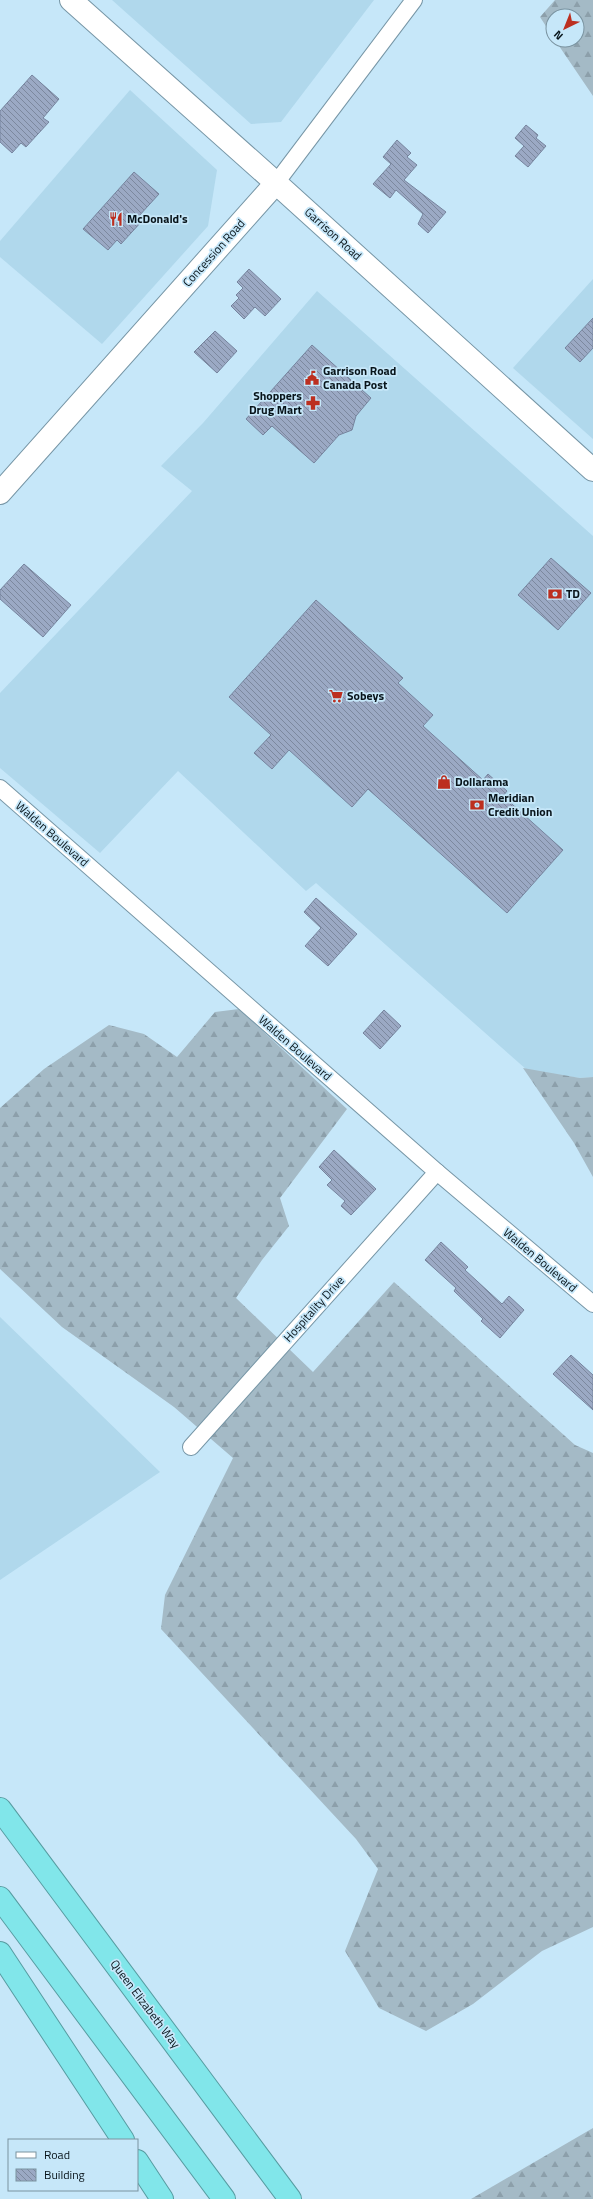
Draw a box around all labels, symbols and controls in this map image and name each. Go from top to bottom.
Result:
north arrow [545,8,585,48]
text: N [550,27,566,44]
street label: Garrison Road [300,203,366,265]
place label: McDonald's [127,209,188,228]
restaurant icon: McDonald's [108,211,124,227]
street label: Concession Road [178,214,249,291]
place label: Garrison Road Canada Post [323,361,396,394]
public building icon: Garrison Road Canada Post [304,370,320,386]
place label: Shoppers Drug Mart [249,386,303,419]
pharmacy icon: Shoppers Drug Mart [305,395,321,411]
place label: TD [566,584,580,603]
bank icon: TD [547,586,563,602]
place label: Sobeys [347,686,384,705]
supermarket icon: Sobeys [328,688,344,704]
place label: Dollarama [455,772,508,791]
shop icon: Dollarama [436,774,452,790]
place label: Meridian Credit Union [488,788,552,821]
street label: Walden Boulevard [12,796,93,871]
bank icon: Meridian Credit Union [469,797,485,813]
street label: Walden Boulevard [255,1010,336,1085]
street label: Walden Boulevard [499,1223,582,1296]
street label: Hospitality Drive [279,1271,349,1346]
street label: Queen Elizabeth Way [106,1955,185,2052]
legend [8,2139,138,2191]
text: Road [44,2145,70,2164]
text: Building [44,2165,85,2184]

